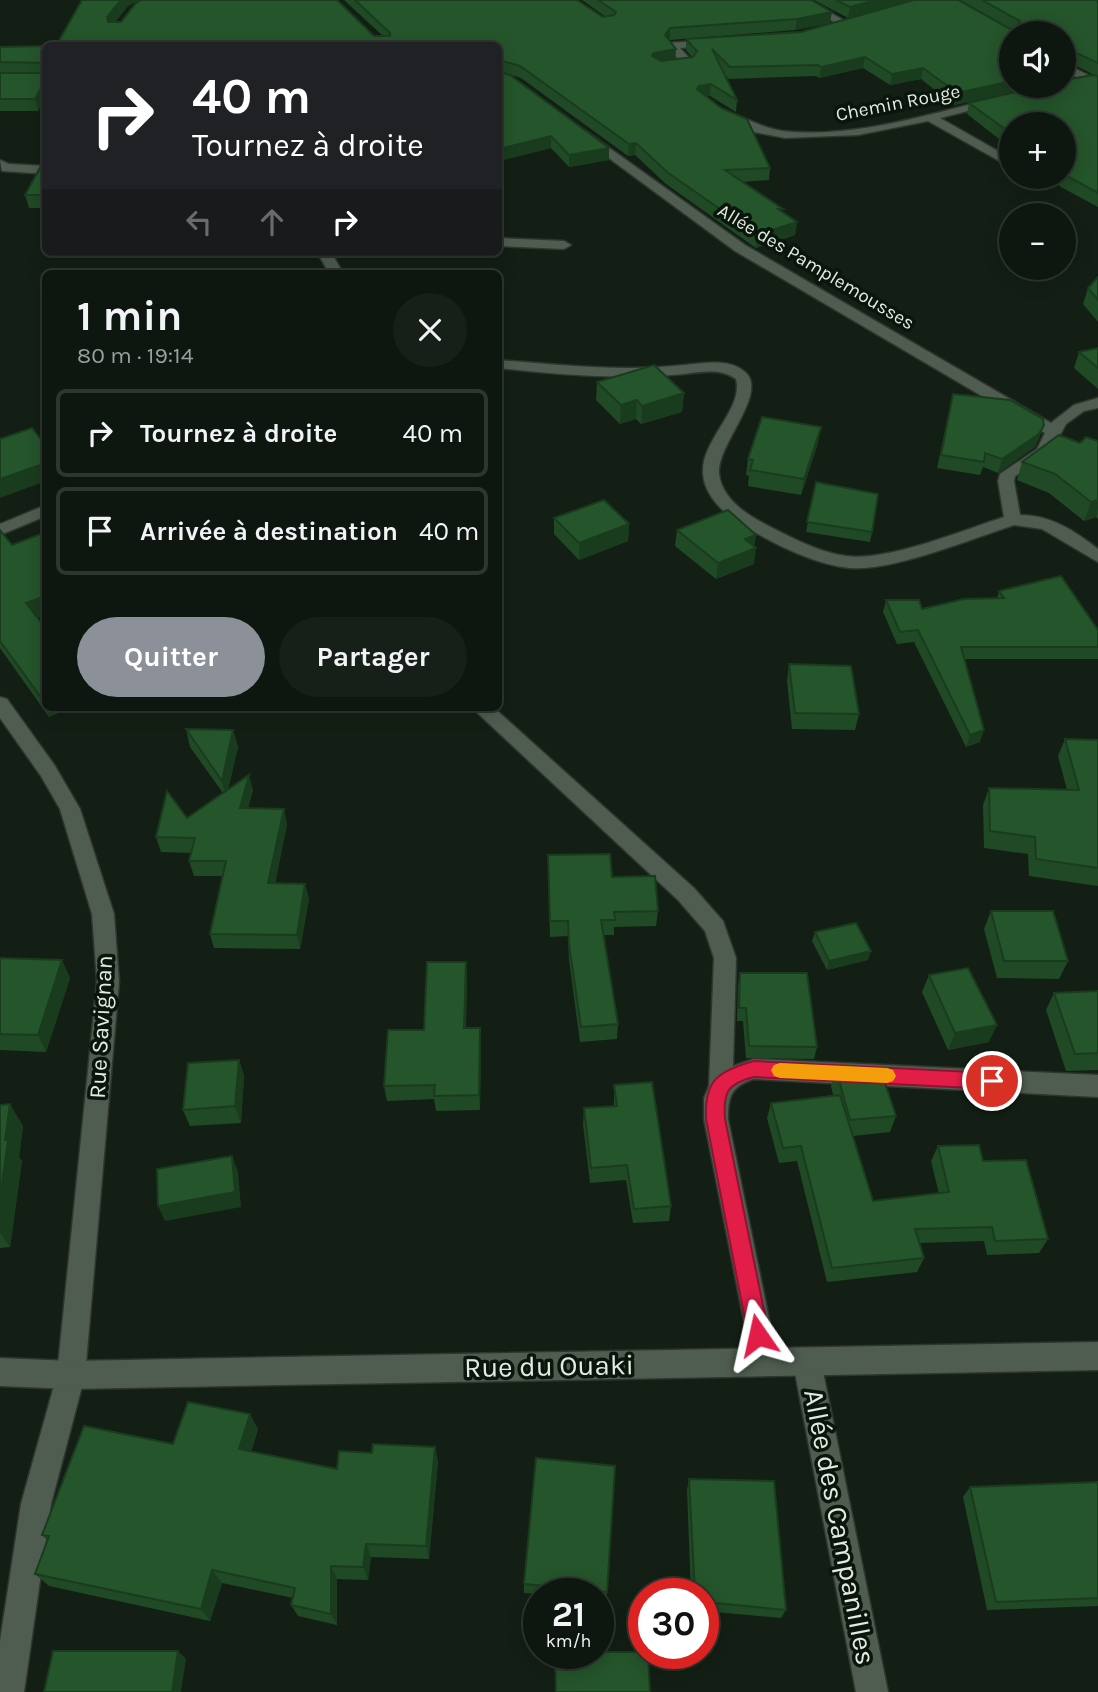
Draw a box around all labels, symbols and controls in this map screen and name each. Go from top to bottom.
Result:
map controls [999,21,1076,280]
button: sound [999,21,1076,98]
text: 40 m [192,68,311,125]
icon: right [77,70,168,161]
street label: Chemin Rouge [834,80,962,126]
button: + [999,112,1076,189]
text: Tournez à droite [192,127,424,164]
street label: Allée des Pamplemousses [714,200,918,334]
icon: left [180,203,218,241]
icon: ahead [253,203,291,241]
icon: right [326,203,364,241]
button: − [999,203,1076,280]
text: 1 min [77,291,182,341]
button: close [393,293,467,367]
text: 80 m · 19:14 [77,342,193,369]
icon: right [81,414,119,452]
text: Tournez à droite [140,418,337,449]
text: 40 m [403,418,463,449]
icon: arrive [81,512,119,550]
text: Arrivée à destination [140,516,398,547]
text: 40 m [419,516,479,547]
button: Quitter [77,617,265,697]
button: Partager [279,617,467,697]
street label: Rue Savignan [84,955,118,1099]
pin [962,1051,1022,1111]
icon: arrive [973,1062,1011,1100]
position arrow [721,1298,795,1372]
street label: Rue du Ouaki [464,1348,634,1384]
street label: Allée des Campanilles [797,1386,883,1668]
speed limit sign: 30 [628,1578,719,1669]
text: 21 [552,1594,585,1635]
text: km/h [546,1630,591,1652]

